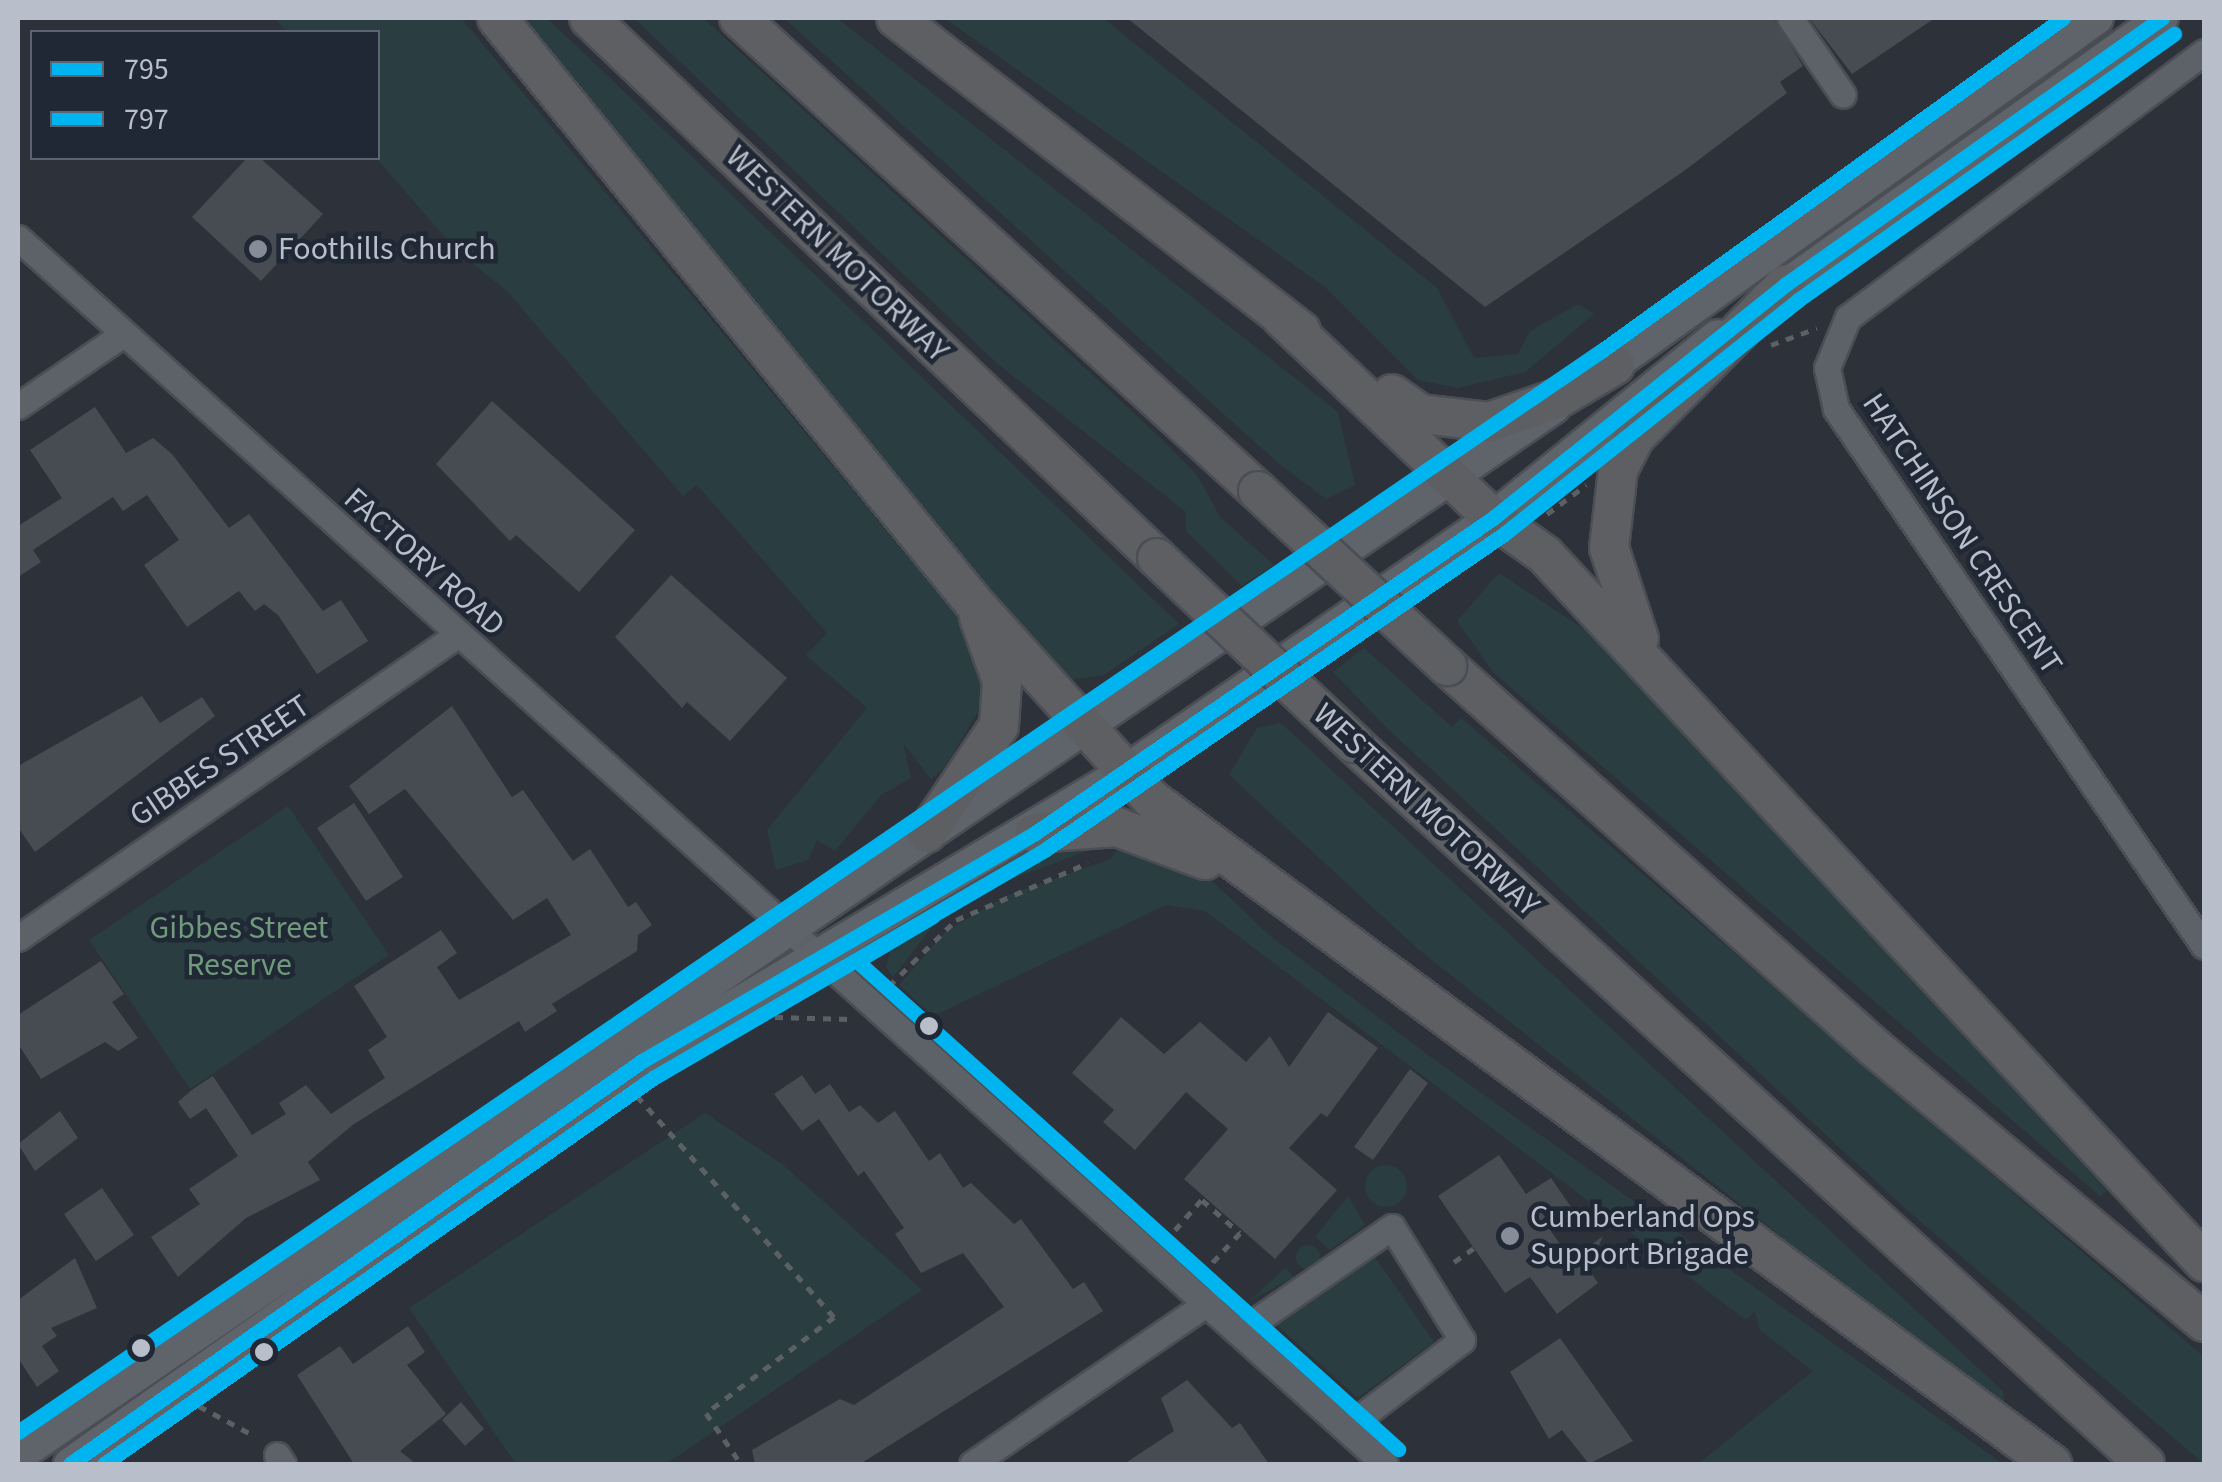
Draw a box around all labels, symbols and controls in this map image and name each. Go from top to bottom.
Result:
legend [30,30,380,160]
text: 795 [124,48,169,91]
text: 797 [124,98,169,141]
street label: WESTERN MOTORWAY [718,138,956,370]
place label: Foothills Church [278,230,496,268]
marker: Foothills Church [247,238,269,260]
street label: HATCHINSON CRESCENT [1854,386,2070,682]
street label: FACTORY ROAD [336,480,512,644]
street label: GIBBES STREET [123,687,317,835]
street label: WESTERN MOTORWAY [1305,695,1547,925]
park label: Gibbes Street Reserve [150,910,328,985]
unlabelled marker [919,1016,939,1036]
place label: Cumberland Ops Support Brigade [1530,1199,1755,1274]
marker: Cumberland Ops Support Brigade [1499,1225,1521,1247]
unlabelled marker [131,1338,151,1358]
unlabelled marker [254,1342,274,1362]

